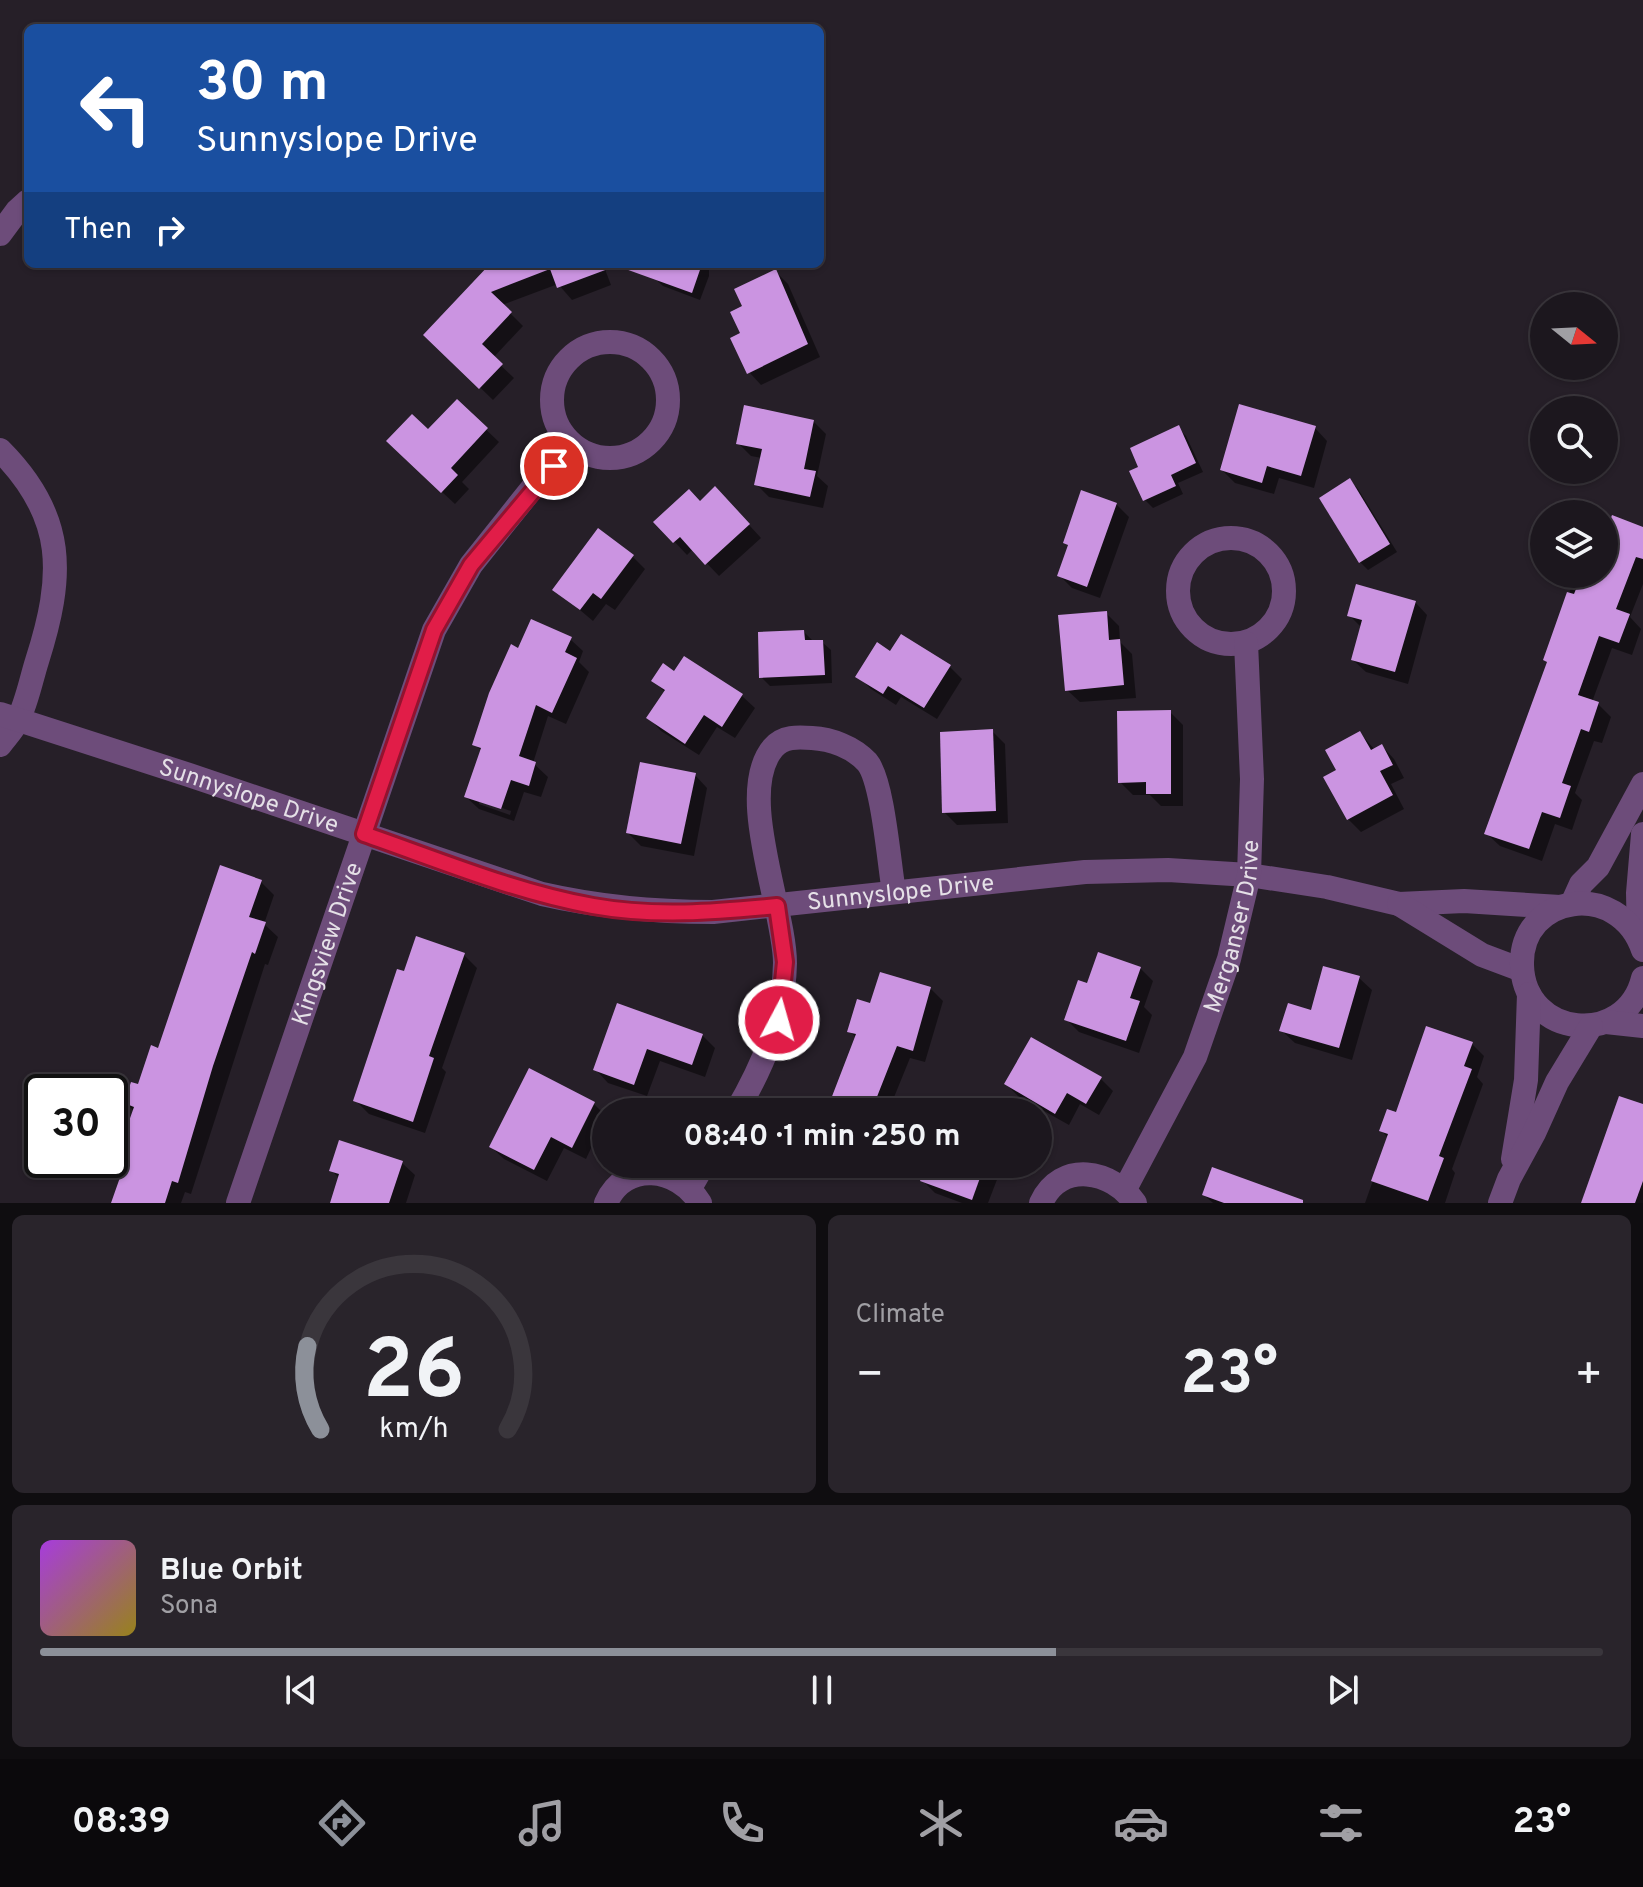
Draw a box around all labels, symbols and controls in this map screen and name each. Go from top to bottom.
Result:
text: 30 m [196,50,329,120]
icon: left [64,56,168,160]
text: Sunnyslope Drive [196,119,478,165]
icon: right [148,208,192,252]
text: Then [64,212,132,249]
north arrow [1530,292,1618,380]
map controls [1530,292,1618,588]
button: search [1530,396,1618,484]
pin [520,432,588,500]
icon: arrive [532,444,576,488]
button: layers [1530,500,1618,588]
street label: Sunnyslope Drive [155,753,342,841]
street label: Merganser Drive [1198,839,1267,1017]
street label: Kingsview Drive [287,859,370,1030]
street label: Sunnyslope Drive [806,869,996,919]
position arrow [737,978,821,1062]
speed limit sign: 30 [24,1074,128,1178]
text: 08:40 · 1 min · 250 m [683,1119,961,1156]
text: Climate [856,1299,945,1332]
text: 26 [363,1323,465,1428]
text: 23° [1180,1339,1278,1415]
text: − [856,1349,884,1405]
text: + [1575,1349,1603,1405]
text: km/h [379,1412,448,1448]
text: Blue Orbit [160,1553,303,1590]
text: Sona [160,1590,218,1623]
icon: previous [279,1668,323,1712]
icon: pause [800,1668,844,1712]
icon: next [1321,1668,1365,1712]
icon: directions [314,1795,370,1851]
icon: music [514,1795,570,1851]
icon: phone [714,1795,770,1851]
icon: climate [913,1795,969,1851]
icon: car [1113,1795,1169,1851]
icon: filters [1313,1795,1369,1851]
text: 08:39 [72,1800,171,1846]
text: 23° [1513,1800,1571,1846]

